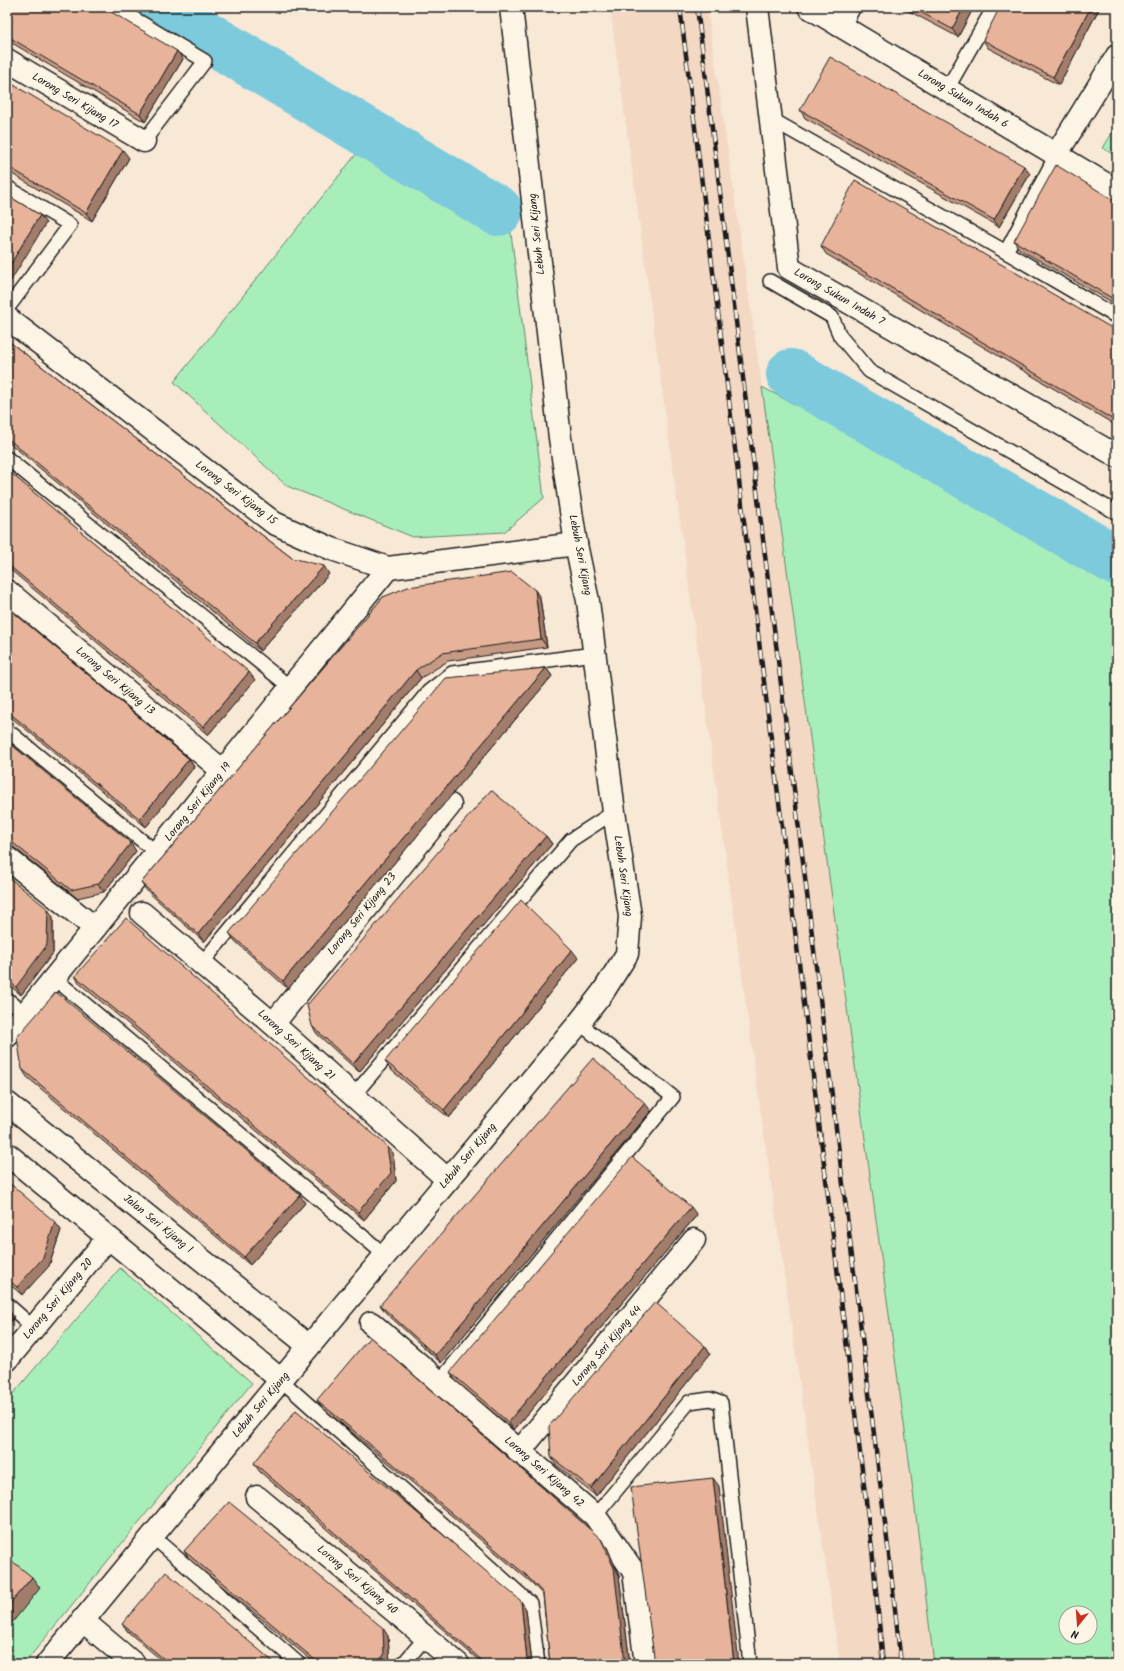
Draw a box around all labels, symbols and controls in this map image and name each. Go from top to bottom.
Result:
street label: Lorong Sukun Indah 6 [914,65,1012,133]
street label: Lorong Seri Kijang 17 [29,68,122,134]
street label: Lebuh Seri Kijang [524,192,550,276]
street label: Lorong Sukun Indah 7 [790,264,889,331]
street label: Lorong Seri Kijang 15 [191,456,282,530]
street label: Lebuh Seri Kijang [563,513,597,597]
street label: Lorong Seri Kijang 13 [71,642,159,720]
street label: Lorong Seri Kijang 19 [160,758,236,846]
street label: Lebuh Seri Kijang [608,834,638,918]
street label: Lorong Seri Kijang 23 [323,869,401,959]
street label: Lorong Seri Kijang 21 [253,1005,339,1085]
street label: Lebuh Seri Kijang [435,1119,501,1193]
street label: Jalan Seri Kijang 1 [119,1190,197,1258]
street label: Lorong Seri Kijang 20 [19,1254,98,1343]
street label: Lorong Seri Kijang 44 [568,1301,646,1391]
street label: Lebuh Seri Kijang [228,1368,294,1442]
street label: Lorong Seri Kijang 42 [500,1432,588,1512]
street label: Lorong Seri Kijang 40 [313,1541,402,1620]
north arrow [1058,1605,1098,1645]
text: N [1069,1624,1081,1643]

